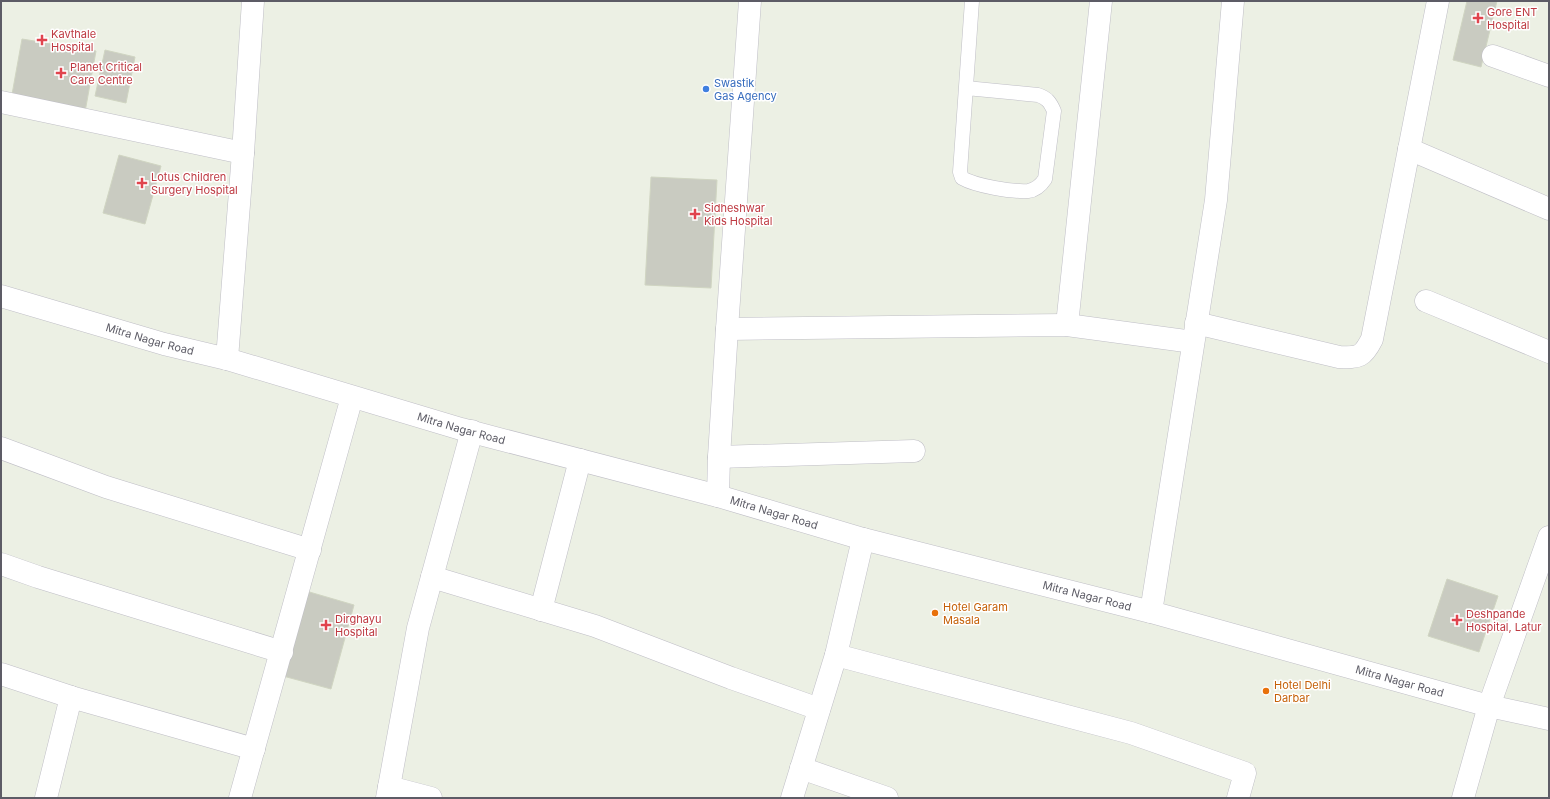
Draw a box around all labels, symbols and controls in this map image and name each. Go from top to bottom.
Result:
place label: Gore ENT Hospital [1487,5,1537,32]
marker: Gore ENT Hospital [1472,12,1484,24]
place label: Kavthale Hospital [51,27,96,54]
marker: Kavthale Hospital [36,34,48,46]
place label: Planet Critical Care Centre [70,60,142,87]
marker: Planet Critical Care Centre [55,67,67,79]
place label: Swastik Gas Agency [714,76,777,103]
marker: Swastik Gas Agency [701,84,711,94]
place label: Lotus Children Surgery Hospital [151,170,238,197]
marker: Lotus Children Surgery Hospital [136,177,148,189]
place label: Sidheshwar Kids Hospital [704,201,772,228]
marker: Sidheshwar Kids Hospital [689,208,701,220]
street label: Mitra Nagar Road [104,320,195,358]
street label: Mitra Nagar Road [416,409,507,447]
street label: Mitra Nagar Road [729,493,820,532]
street label: Mitra Nagar Road [1041,578,1133,614]
place label: Hotel Garam Masala [943,600,1008,627]
place label: Deshpande Hospital, Latur [1466,607,1541,634]
marker: Hotel Garam Masala [930,608,940,618]
place label: Dirghayu Hospital [335,612,382,639]
marker: Deshpande Hospital, Latur [1451,614,1463,626]
marker: Dirghayu Hospital [320,619,332,631]
street label: Mitra Nagar Road [1354,662,1445,700]
place label: Hotel Delhi Darbar [1274,678,1331,705]
marker: Hotel Delhi Darbar [1261,686,1271,696]

